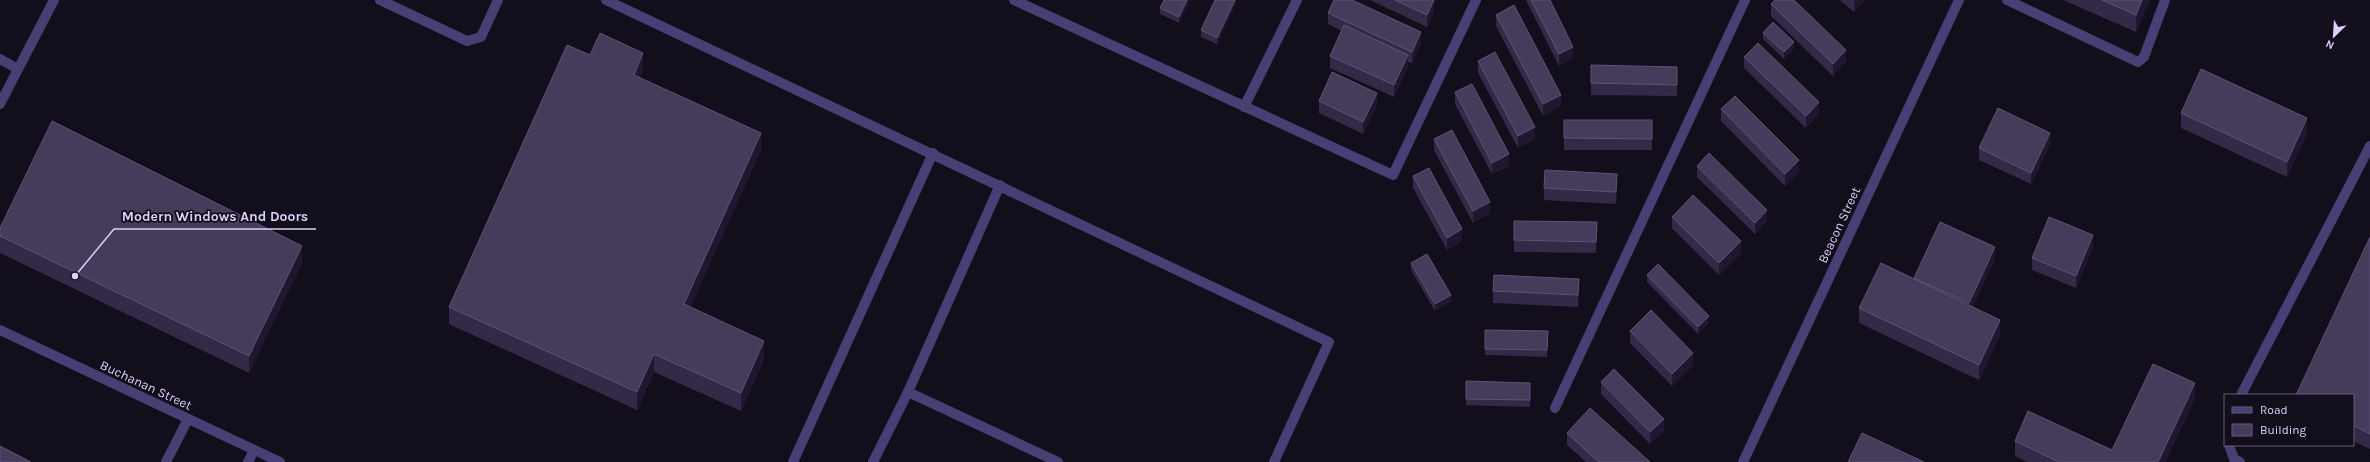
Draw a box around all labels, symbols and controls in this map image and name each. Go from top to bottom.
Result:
north arrow [2314,16,2354,56]
text: N [2324,37,2336,52]
street label: Beacon Street [1815,184,1863,265]
callout: Modern Windows And Doors [114,203,316,229]
text: Modern Windows And Doors [122,208,308,225]
street label: Buchanan Street [98,357,194,413]
legend [2224,394,2354,446]
text: Road [2260,403,2288,417]
text: Building [2260,423,2307,437]

